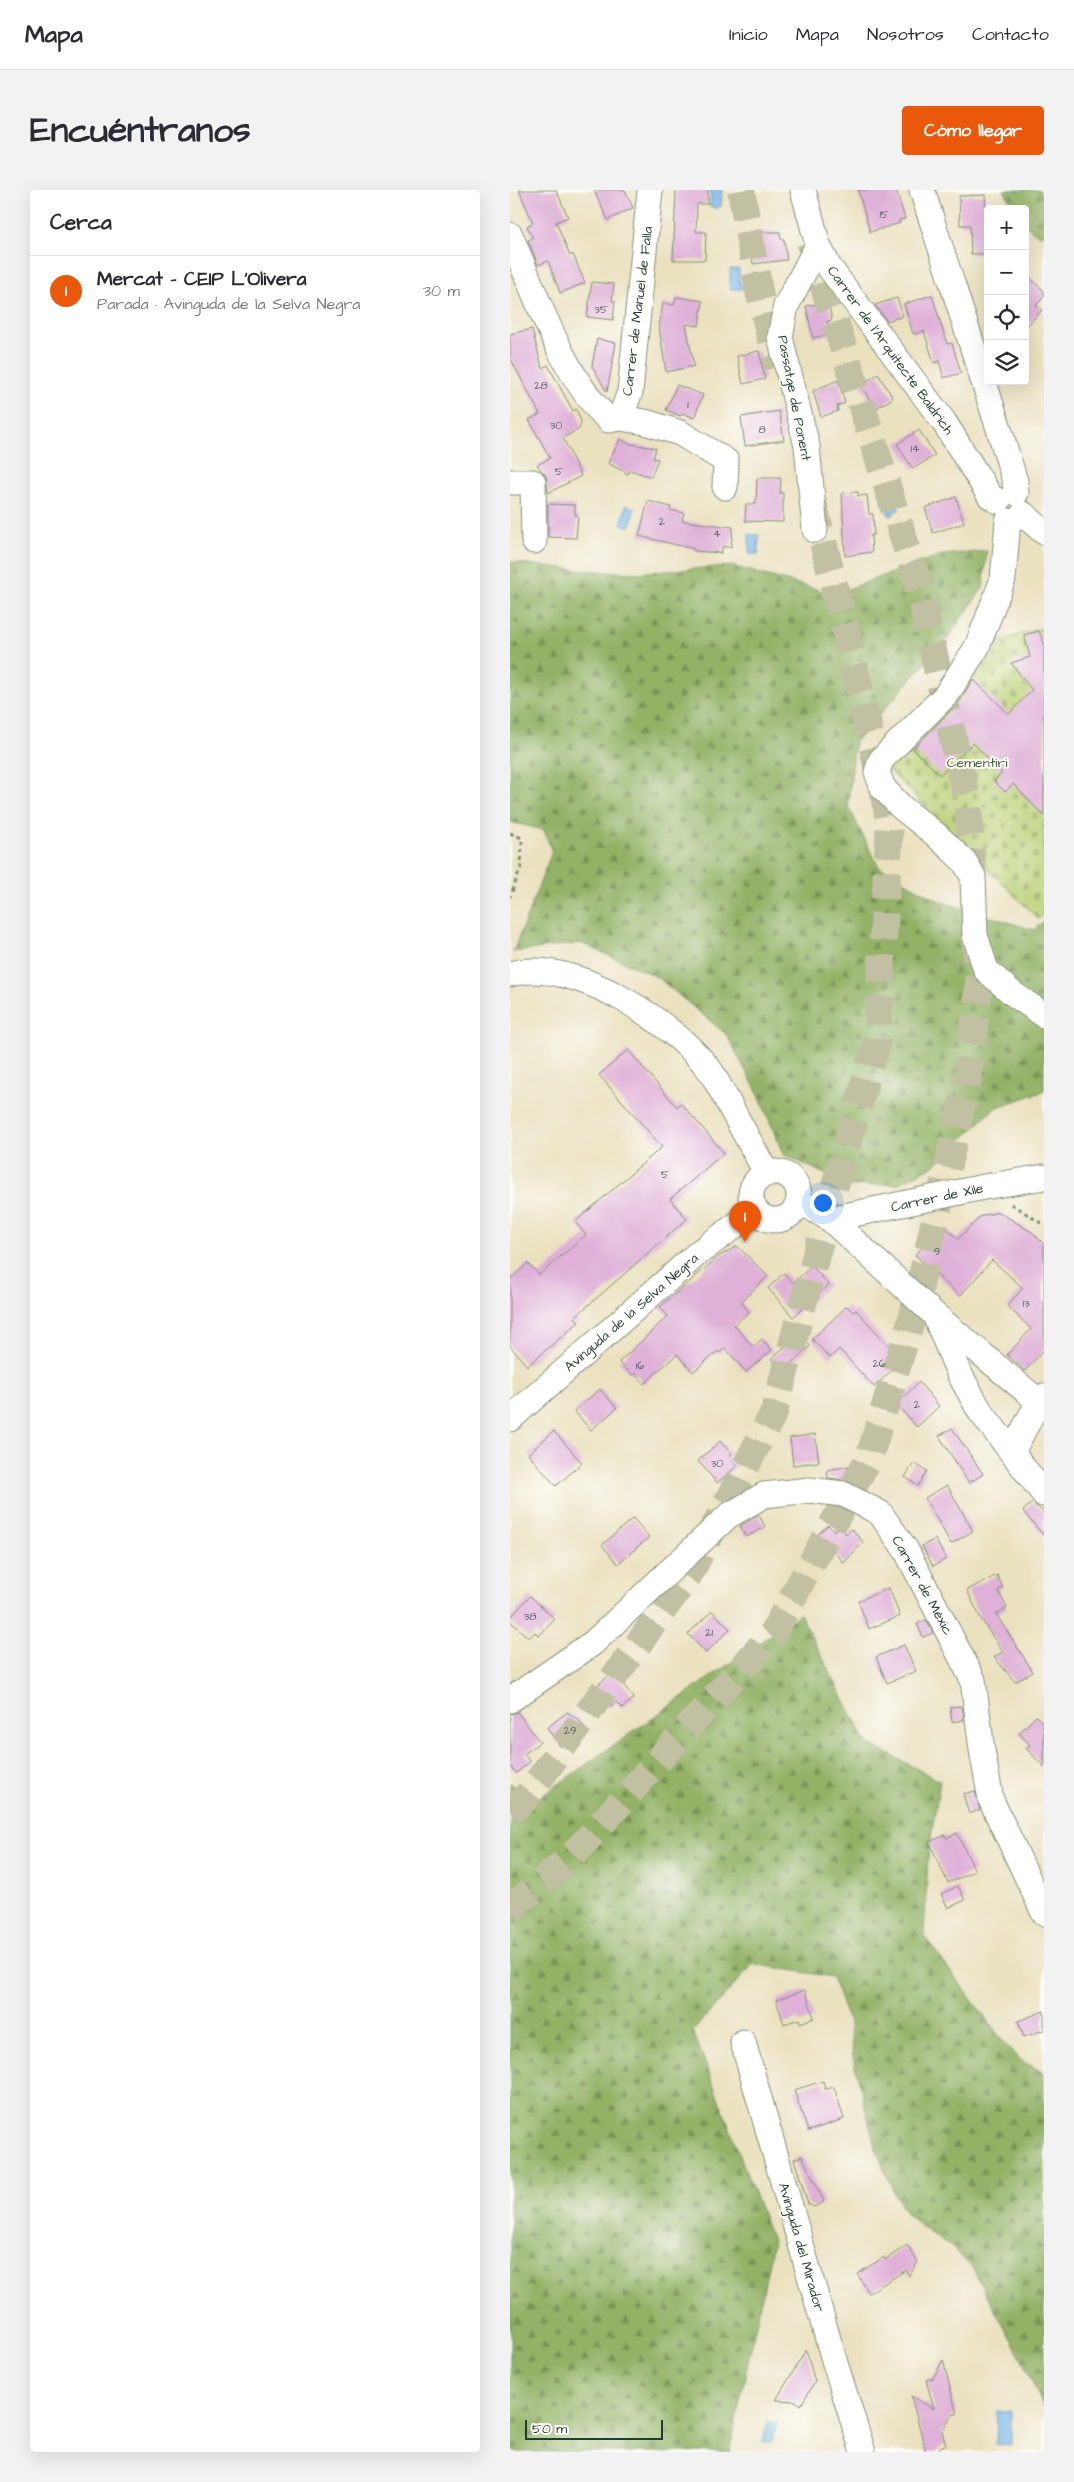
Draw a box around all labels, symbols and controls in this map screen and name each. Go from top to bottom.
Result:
text: Mapa [25,18,83,52]
text: Inicio [729,22,768,47]
text: Mapa [796,22,839,47]
text: Nosotros [867,22,944,47]
text: Contacto [972,22,1049,47]
text: Encuéntranos [30,106,251,155]
button: Cómo llegar [902,106,1044,155]
map controls [984,205,1029,385]
button: + [984,205,1029,250]
house number: 15 [879,207,889,222]
text: Cerca [50,208,112,237]
street label: Carrer de Manuel de Falla [618,225,658,397]
button: − [984,250,1029,295]
street label: Carrer de l'Arquitecte Baldrich [822,262,958,439]
text: Mercat - CEIP L'Olivera [97,266,306,293]
text: 1 [65,280,67,302]
text: 30 m [423,280,460,302]
text: Parada · Avinguda de la Selva Negra [97,293,360,315]
button: locate [984,295,1029,340]
house number: 35 [594,302,608,317]
street label: Passatge de Ponent [772,334,816,463]
button: layers [984,340,1029,385]
house number: 28 [534,378,548,393]
house number: 1 [687,397,689,412]
house number: 30 [550,418,562,433]
house number: 8 [758,422,766,437]
house number: 14 [911,441,920,456]
house number: 5 [555,464,563,479]
house number: 2 [659,514,666,529]
house number: 4 [713,526,721,541]
park label: Cementiri [947,753,1007,773]
house number: 5 [661,1167,669,1182]
street label: Carrer de Xile [889,1178,986,1218]
your location [810,1190,836,1216]
pin: 1 [729,1201,761,1242]
house number: 9 [934,1244,940,1259]
street label: Avinguda de la Selva Negra [560,1249,703,1377]
house number: 13 [1022,1296,1030,1311]
house number: 26 [872,1356,886,1371]
house number: 16 [636,1358,644,1373]
house number: 2 [914,1397,921,1412]
house number: 30 [711,1456,723,1471]
street label: Carrer de Mèxic [887,1532,958,1639]
house number: 38 [524,1609,536,1624]
house number: 21 [705,1625,713,1640]
house number: 29 [564,1723,576,1738]
street label: Avinguda del Mirador [773,2180,829,2314]
scale bar [525,2417,662,2440]
text: 50 m [532,2419,567,2439]

